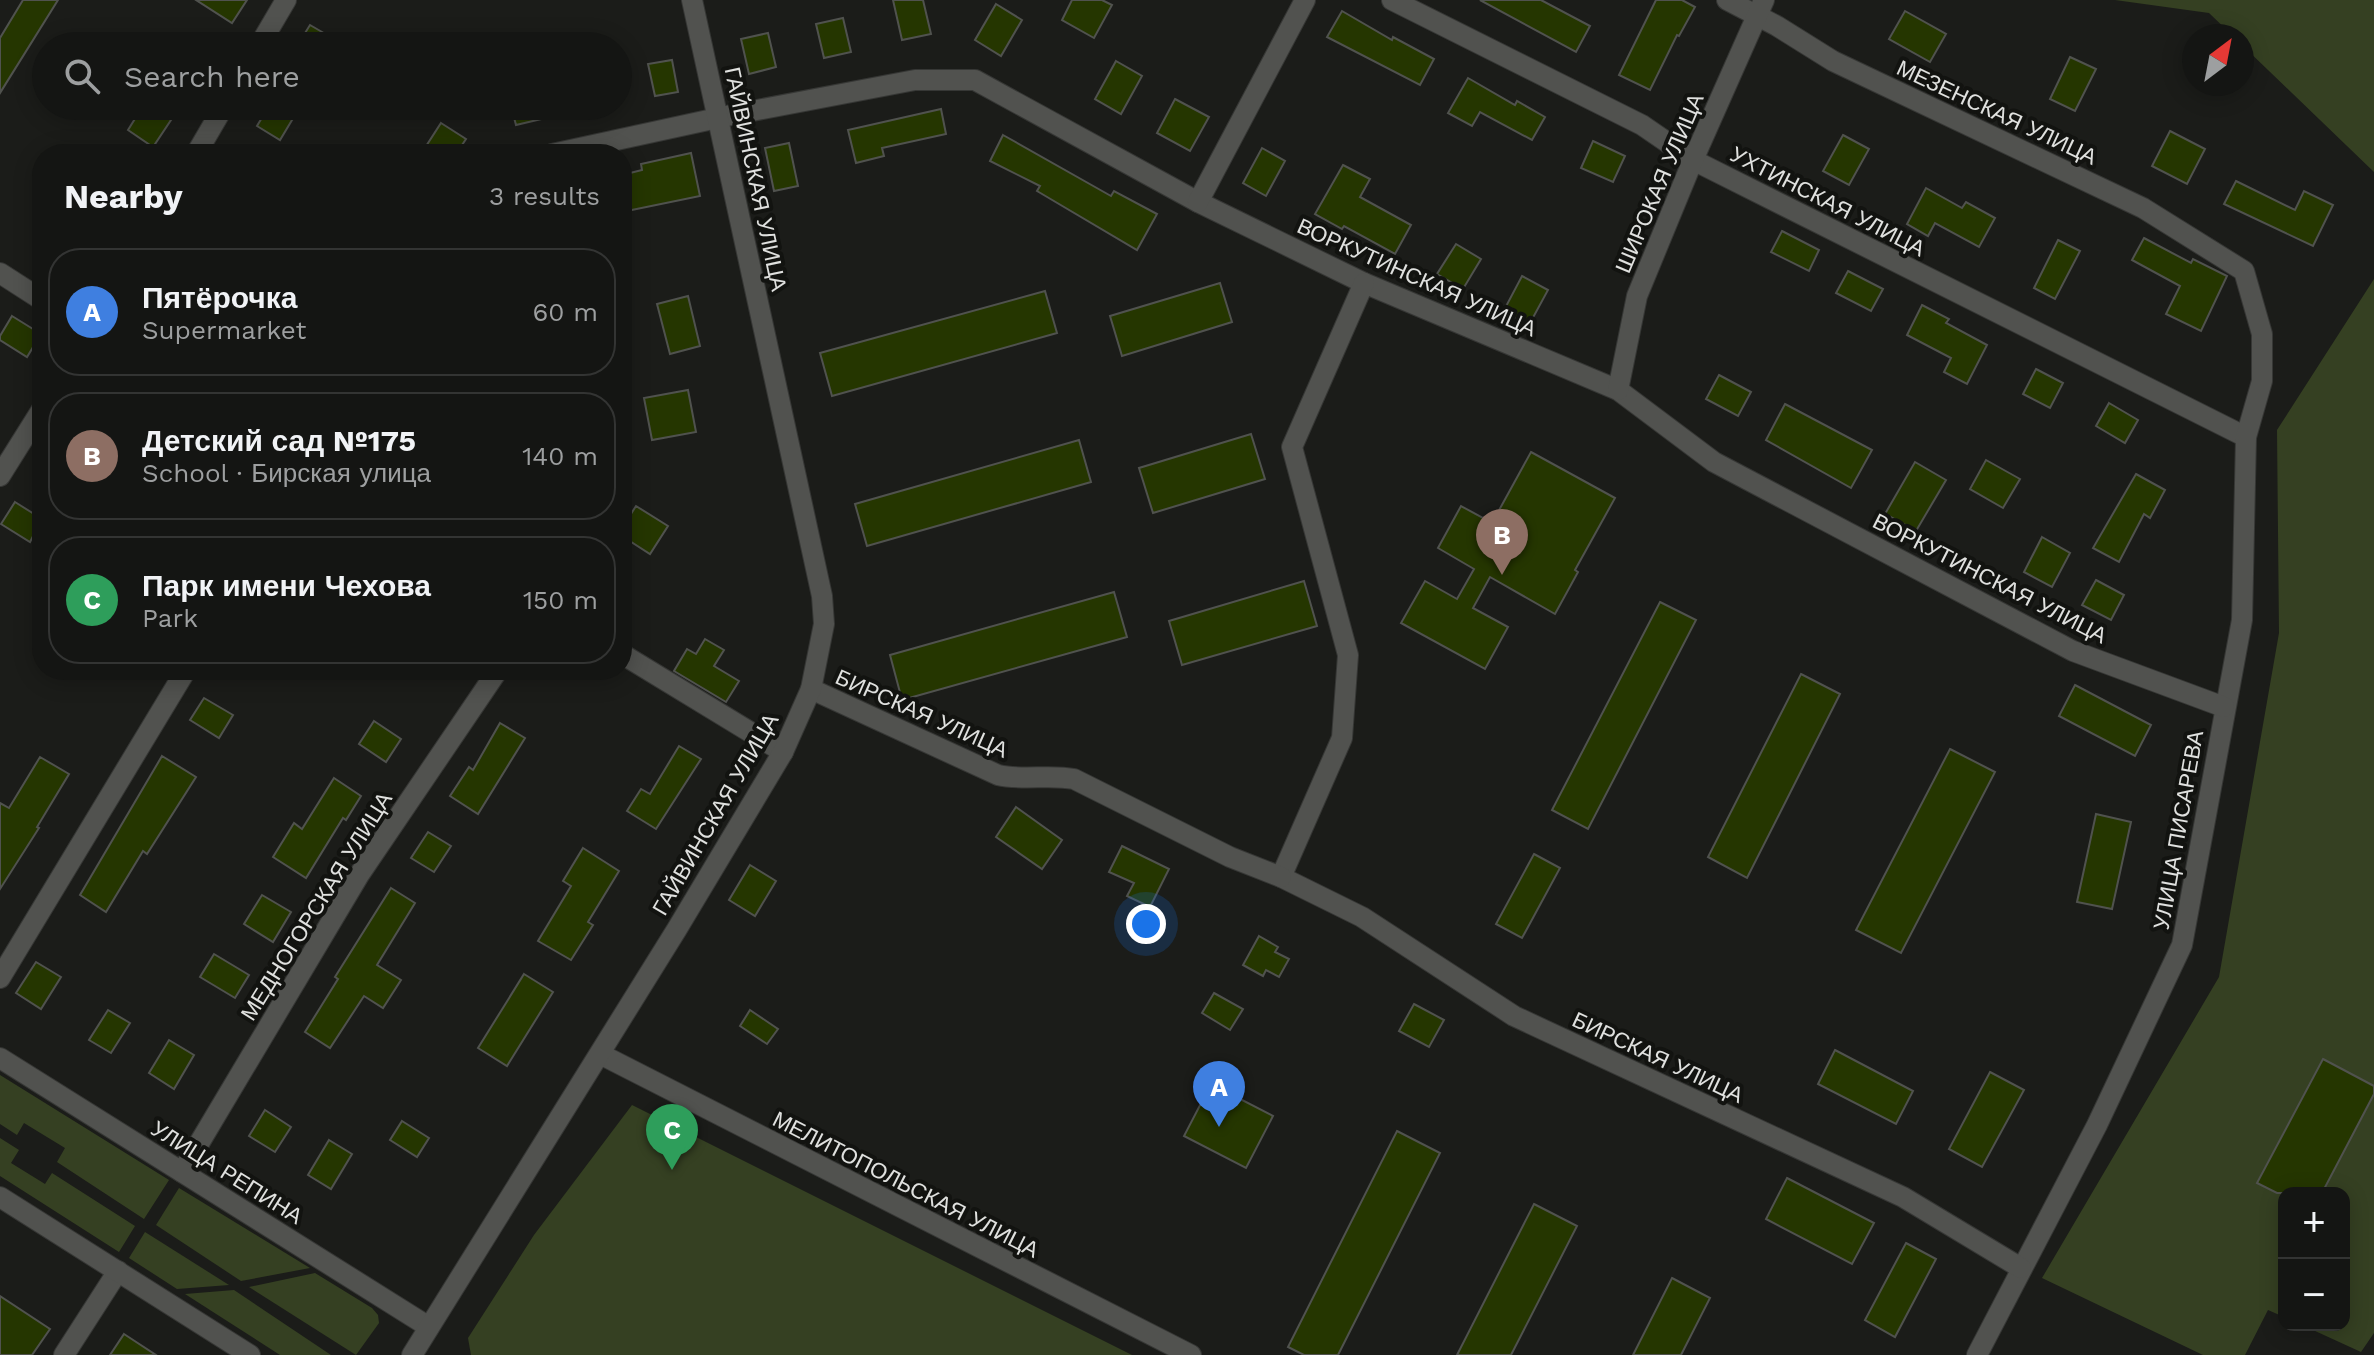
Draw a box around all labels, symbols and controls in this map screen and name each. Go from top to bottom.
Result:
north arrow [2182,24,2254,96]
search box [32,32,632,120]
icon: search [60,54,104,98]
street label: МЕЗЕНСКАЯ УЛИЦА [1893,55,2101,170]
text: Search here [124,59,300,94]
street label: ГАЙВИНСКАЯ УЛИЦА [720,65,792,294]
street label: ШИРОКАЯ УЛИЦА [1610,89,1709,277]
street label: УХТИНСКАЯ УЛИЦА [1726,142,1930,262]
text: Nearby [64,176,183,216]
text: 3 results [489,181,600,211]
street label: ВОРКУТИНСКАЯ УЛИЦА [1293,213,1541,342]
text: Пятёрочка [142,280,297,315]
text: A [83,297,101,327]
text: 60 m [532,297,598,327]
text: Supermarket [142,315,306,345]
text: Детский сад №175 [142,423,416,458]
text: B [83,441,101,471]
text: 140 m [522,441,598,471]
text: School · Бирская улица [142,458,431,488]
street label: ВОРКУТИНСКАЯ УЛИЦА [1869,508,2111,649]
pin: B [1476,509,1528,575]
text: Парк имени Чехова [142,568,431,603]
text: C [83,585,101,615]
text: 150 m [523,585,598,615]
text: Park [142,603,198,633]
street label: БИРСКАЯ УЛИЦА [832,664,1012,763]
street label: ГАЙВИНСКАЯ УЛИЦА [647,709,784,919]
street label: УЛИЦА ПИСАРЕВА [2149,728,2208,932]
street label: МЕДНОГОРСКАЯ УЛИЦА [236,787,397,1025]
your location [1126,904,1166,944]
street label: БИРСКАЯ УЛИЦА [1568,1007,1748,1108]
pin: A [1193,1061,1245,1127]
pin: C [646,1104,698,1170]
street label: МЕЛИТОПОЛЬСКАЯ УЛИЦА [769,1106,1043,1263]
street label: УЛИЦА РЕПИНА [147,1116,307,1229]
map controls [2278,1187,2350,1331]
button: + [2278,1187,2350,1259]
button: − [2278,1259,2350,1331]

